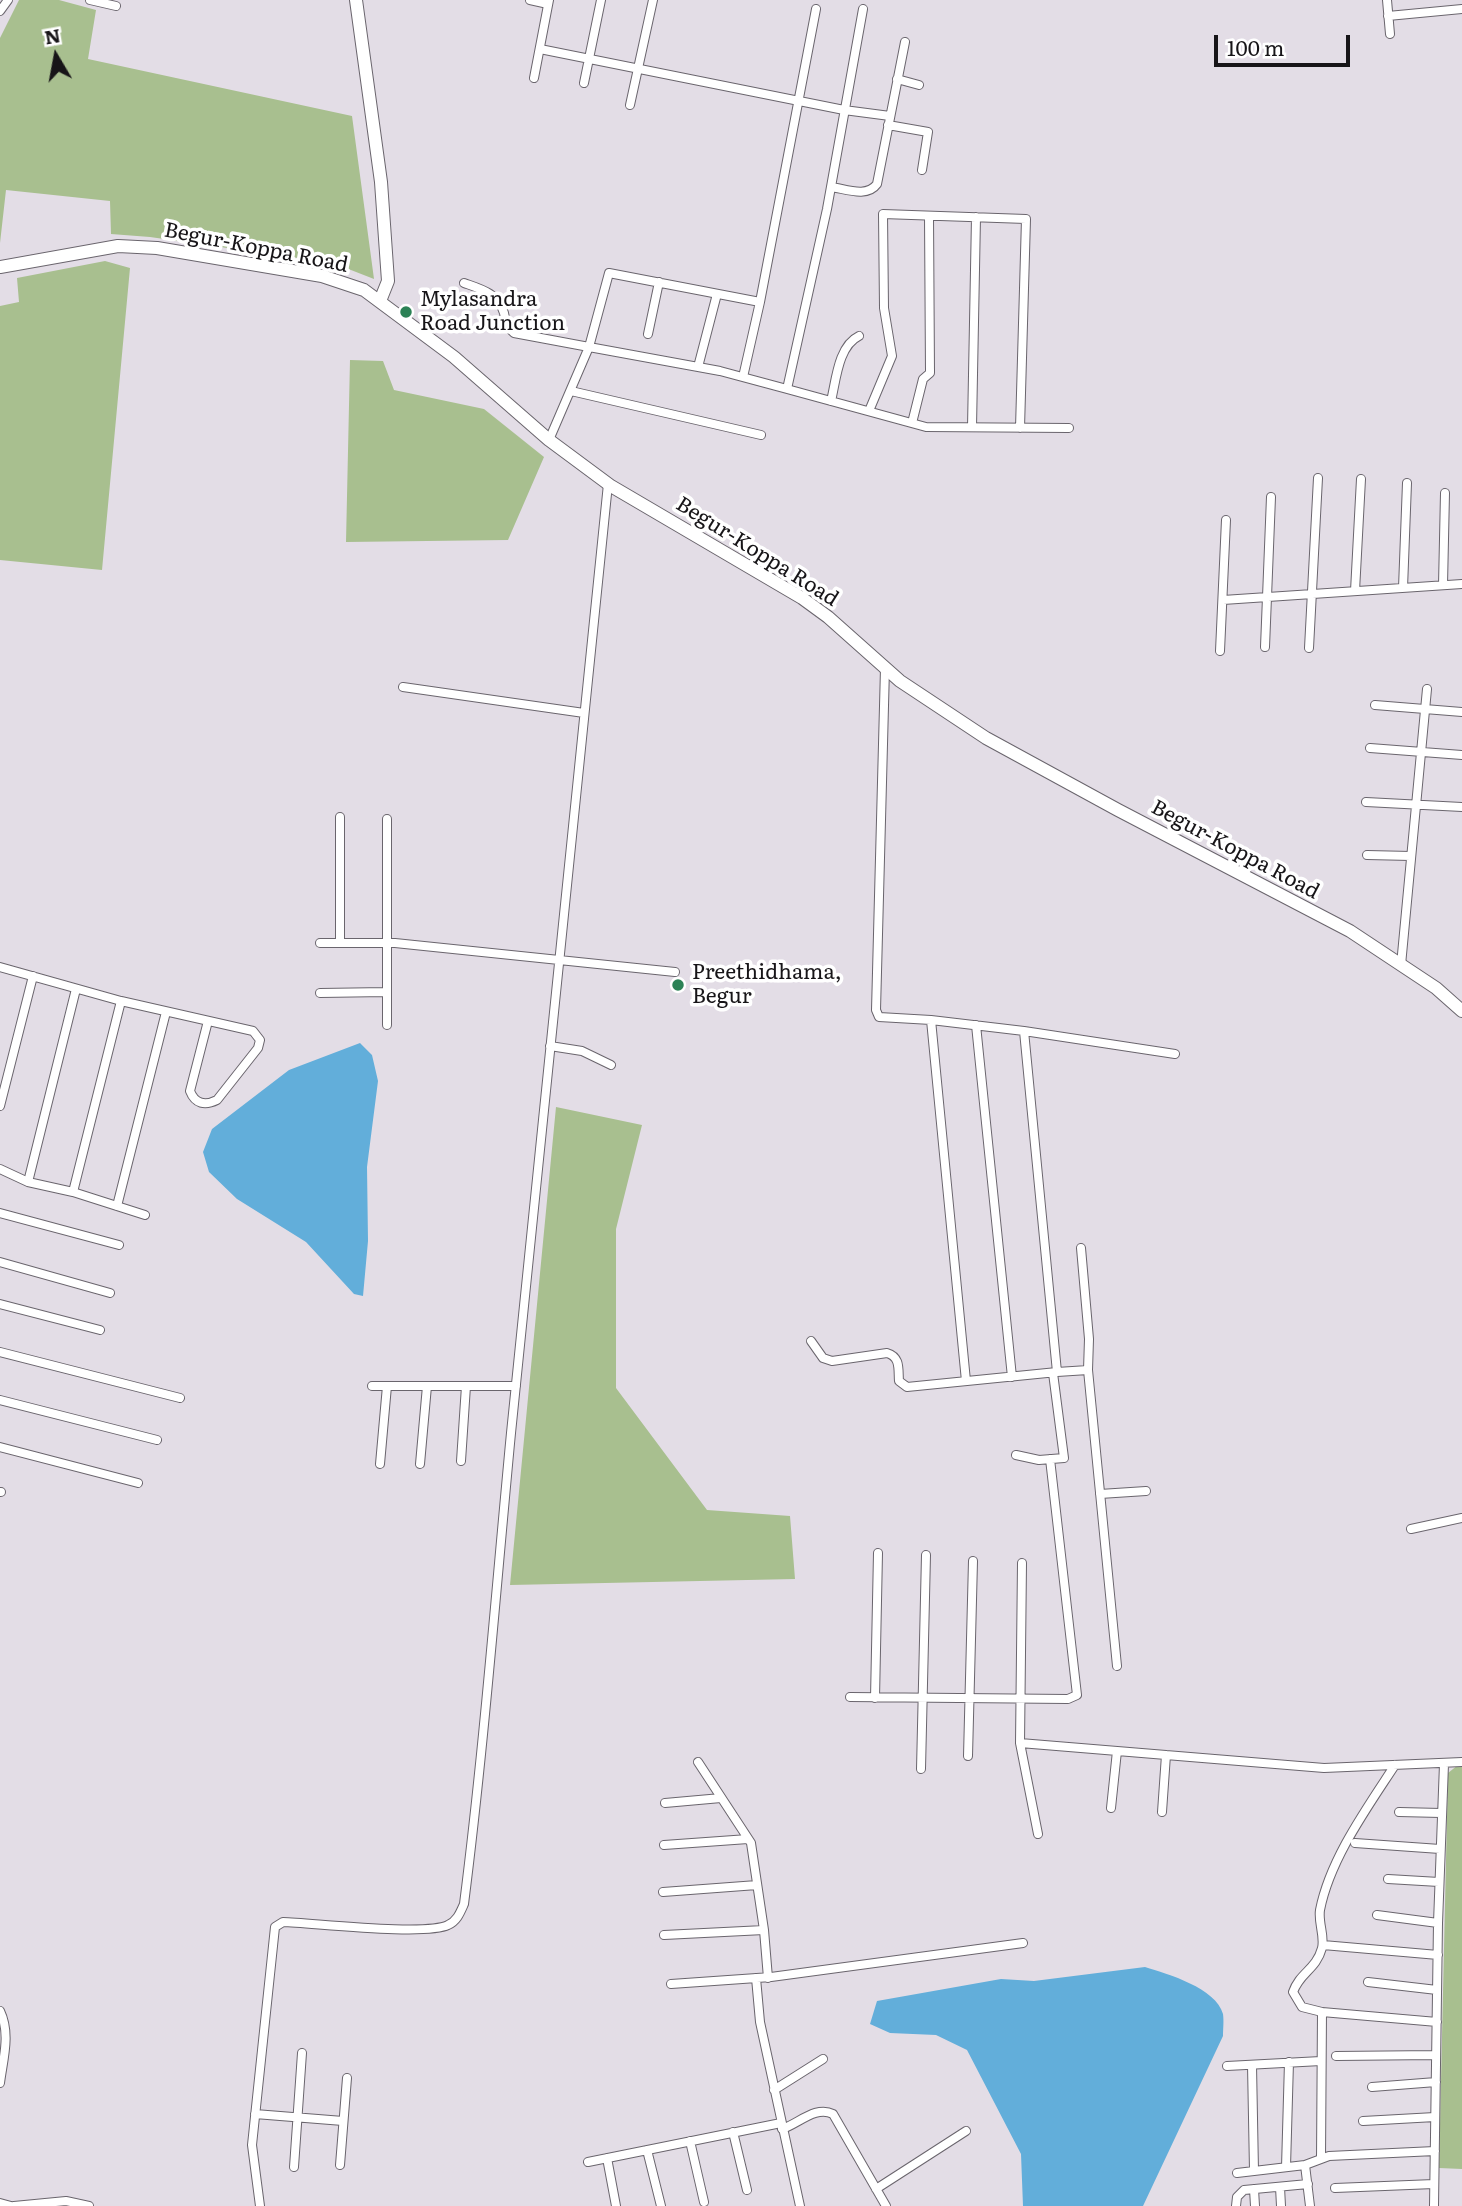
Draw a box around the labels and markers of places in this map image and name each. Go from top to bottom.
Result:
place label: Mylasandra Road Junction [420,287,565,337]
marker: Mylasandra Road Junction [398,304,414,320]
place label: Preethidhama, Begur [692,960,842,1010]
marker: Preethidhama, Begur [670,977,686,993]

